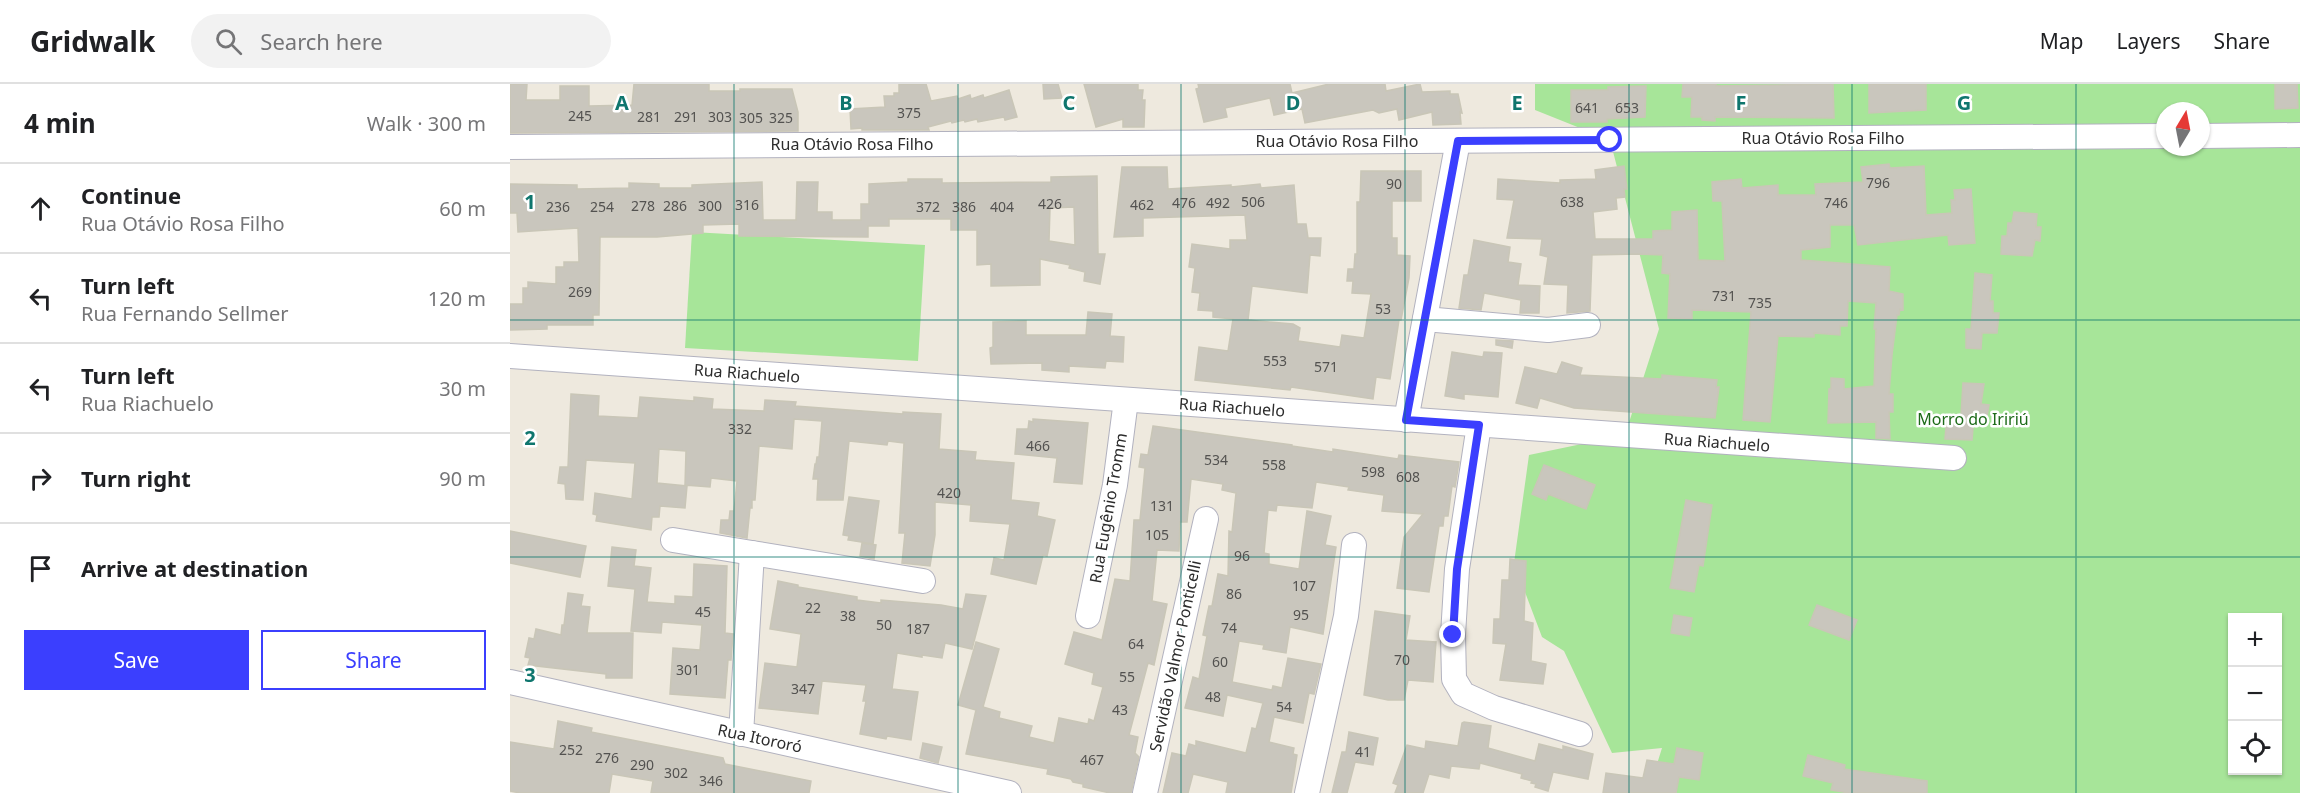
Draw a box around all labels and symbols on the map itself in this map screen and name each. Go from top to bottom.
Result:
text: A [615,89,629,116]
text: B [839,89,853,116]
text: C [1063,89,1076,116]
text: D [1286,89,1300,116]
text: E [1511,89,1523,116]
text: F [1736,89,1746,116]
text: G [1957,89,1971,116]
house number: 641 [1575,98,1599,117]
house number: 653 [1615,98,1639,117]
north arrow [2156,102,2210,156]
house number: 375 [897,103,921,122]
house number: 245 [568,106,592,125]
house number: 281 [637,107,661,126]
house number: 291 [674,107,698,126]
house number: 303 [708,107,732,126]
house number: 305 [739,108,763,127]
house number: 325 [769,108,793,127]
route start [1596,126,1622,152]
street label: Rua Otávio Rosa Filho [1742,127,1904,149]
street label: Rua Otávio Rosa Filho [1256,130,1418,152]
street label: Rua Otávio Rosa Filho [771,133,933,155]
house number: 796 [1866,173,1890,192]
house number: 90 [1386,174,1402,193]
text: 1 [524,188,536,215]
house number: 506 [1241,192,1265,211]
house number: 638 [1560,192,1584,211]
house number: 476 [1172,193,1196,212]
house number: 492 [1206,193,1230,212]
house number: 746 [1824,193,1848,212]
house number: 426 [1038,194,1062,213]
house number: 316 [735,195,759,214]
house number: 462 [1130,195,1154,214]
house number: 278 [631,196,655,215]
house number: 286 [663,196,687,215]
house number: 300 [698,196,722,215]
house number: 236 [546,197,570,216]
house number: 254 [590,197,614,216]
house number: 372 [916,197,940,216]
house number: 386 [952,197,976,216]
house number: 404 [990,197,1014,216]
house number: 269 [568,282,592,301]
house number: 731 [1712,286,1736,305]
house number: 735 [1748,293,1772,312]
house number: 53 [1375,299,1391,318]
house number: 553 [1263,351,1287,370]
house number: 571 [1314,357,1338,376]
street label: Rua Riachuelo [693,358,801,388]
street label: Rua Riachuelo [1178,392,1286,422]
park label: Morro do Iririú [1917,408,2029,430]
house number: 332 [728,419,752,438]
text: 2 [524,424,536,451]
street label: Rua Riachuelo [1663,427,1771,457]
street label: Rua Eugênio Tromm [1084,431,1132,585]
house number: 466 [1026,436,1050,455]
house number: 534 [1204,450,1228,469]
house number: 558 [1262,455,1286,474]
house number: 598 [1361,462,1385,481]
house number: 608 [1396,467,1420,486]
house number: 420 [937,483,961,502]
house number: 131 [1150,496,1174,515]
house number: 105 [1145,525,1169,544]
house number: 96 [1234,546,1250,565]
street label: Servidão Valmor Ponticelli [1144,558,1206,754]
house number: 107 [1292,576,1316,595]
house number: 86 [1226,584,1242,603]
house number: 22 [805,598,821,617]
house number: 45 [695,602,711,621]
house number: 95 [1293,605,1309,624]
house number: 38 [840,606,856,625]
house number: 50 [876,615,892,634]
house number: 74 [1221,618,1237,637]
house number: 187 [906,619,930,638]
route end [1439,621,1465,647]
house number: 64 [1128,634,1144,653]
house number: 70 [1394,650,1410,669]
house number: 60 [1212,652,1228,671]
house number: 301 [676,660,700,679]
text: 3 [524,661,536,688]
house number: 55 [1119,667,1135,686]
house number: 347 [791,679,815,698]
house number: 48 [1205,687,1221,706]
house number: 54 [1276,697,1292,716]
house number: 43 [1112,700,1128,719]
street label: Rua Itororó [716,718,804,758]
house number: 252 [559,740,583,759]
house number: 41 [1355,742,1371,761]
house number: 276 [595,748,619,767]
house number: 467 [1080,750,1104,769]
house number: 290 [630,755,654,774]
house number: 302 [664,763,688,782]
house number: 346 [699,771,723,790]

